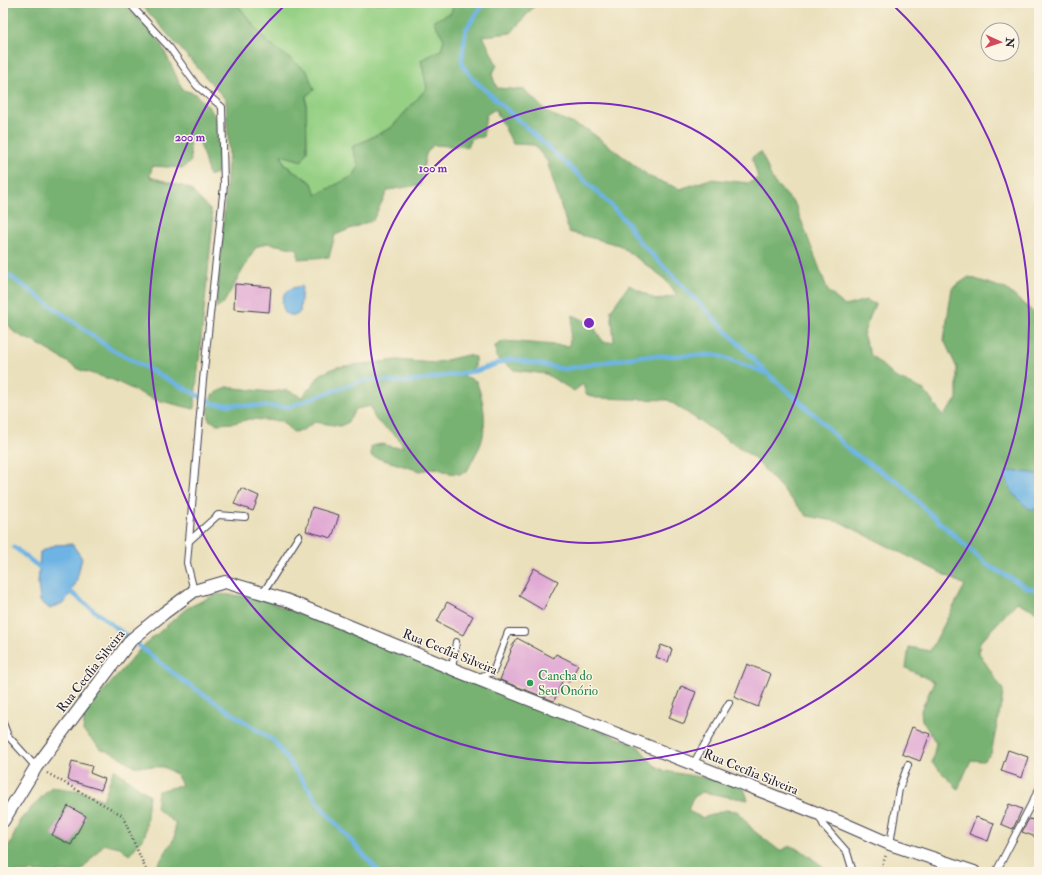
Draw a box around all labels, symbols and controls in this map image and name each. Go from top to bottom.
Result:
north arrow [980,22,1020,62]
text: N [1003,36,1016,49]
text: 200 m [175,130,206,145]
text: 100 m [419,161,448,176]
centre of rings [582,316,596,330]
street label: Rua Cecília Silveira [54,626,129,716]
street label: Rua Cecília Silveira [400,626,500,679]
place label: Cancha do Seu Onório [538,668,598,699]
marker: Cancha do Seu Onório [525,678,535,688]
street label: Rua Cecília Silveira [701,746,801,799]

